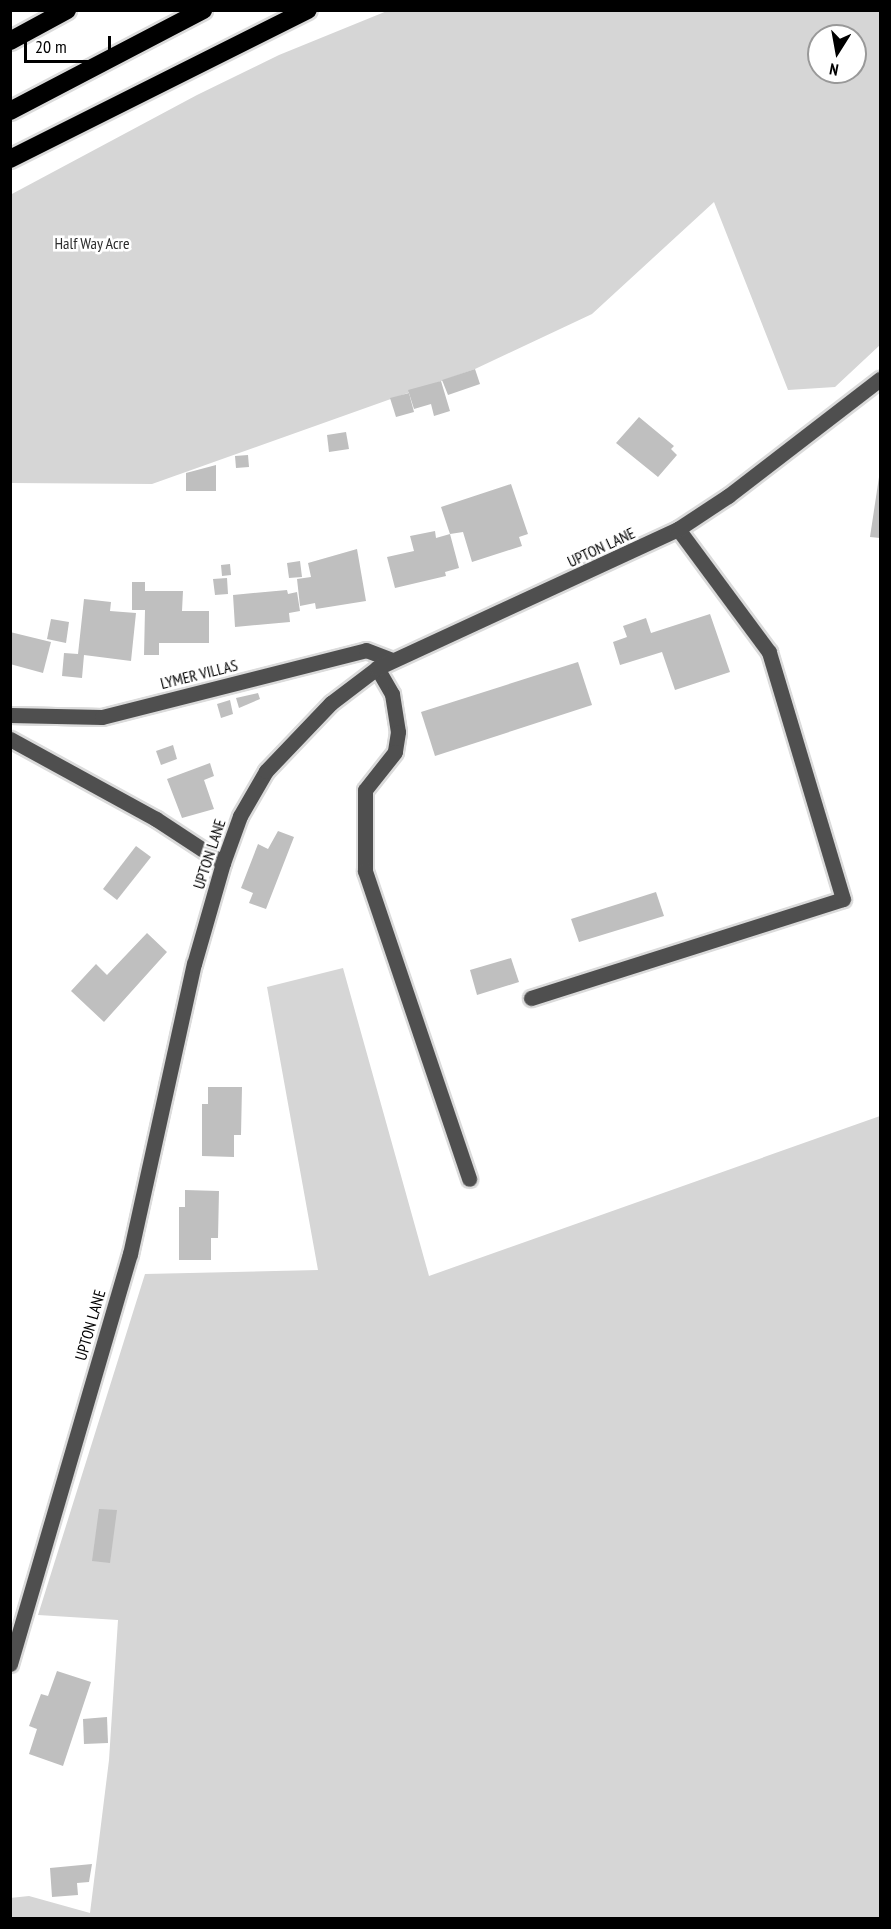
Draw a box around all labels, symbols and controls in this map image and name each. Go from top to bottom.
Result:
scale bar [27,24,114,62]
north arrow [807,24,867,84]
text: 20 m [35,35,67,58]
text: N [828,59,840,80]
park label: Half Way Acre [54,233,130,253]
street label: UPTON LANE [564,523,638,571]
street label: LYMER VILLAS [158,655,240,693]
street label: UPTON LANE [189,817,229,891]
street label: UPTON LANE [71,1288,109,1362]

